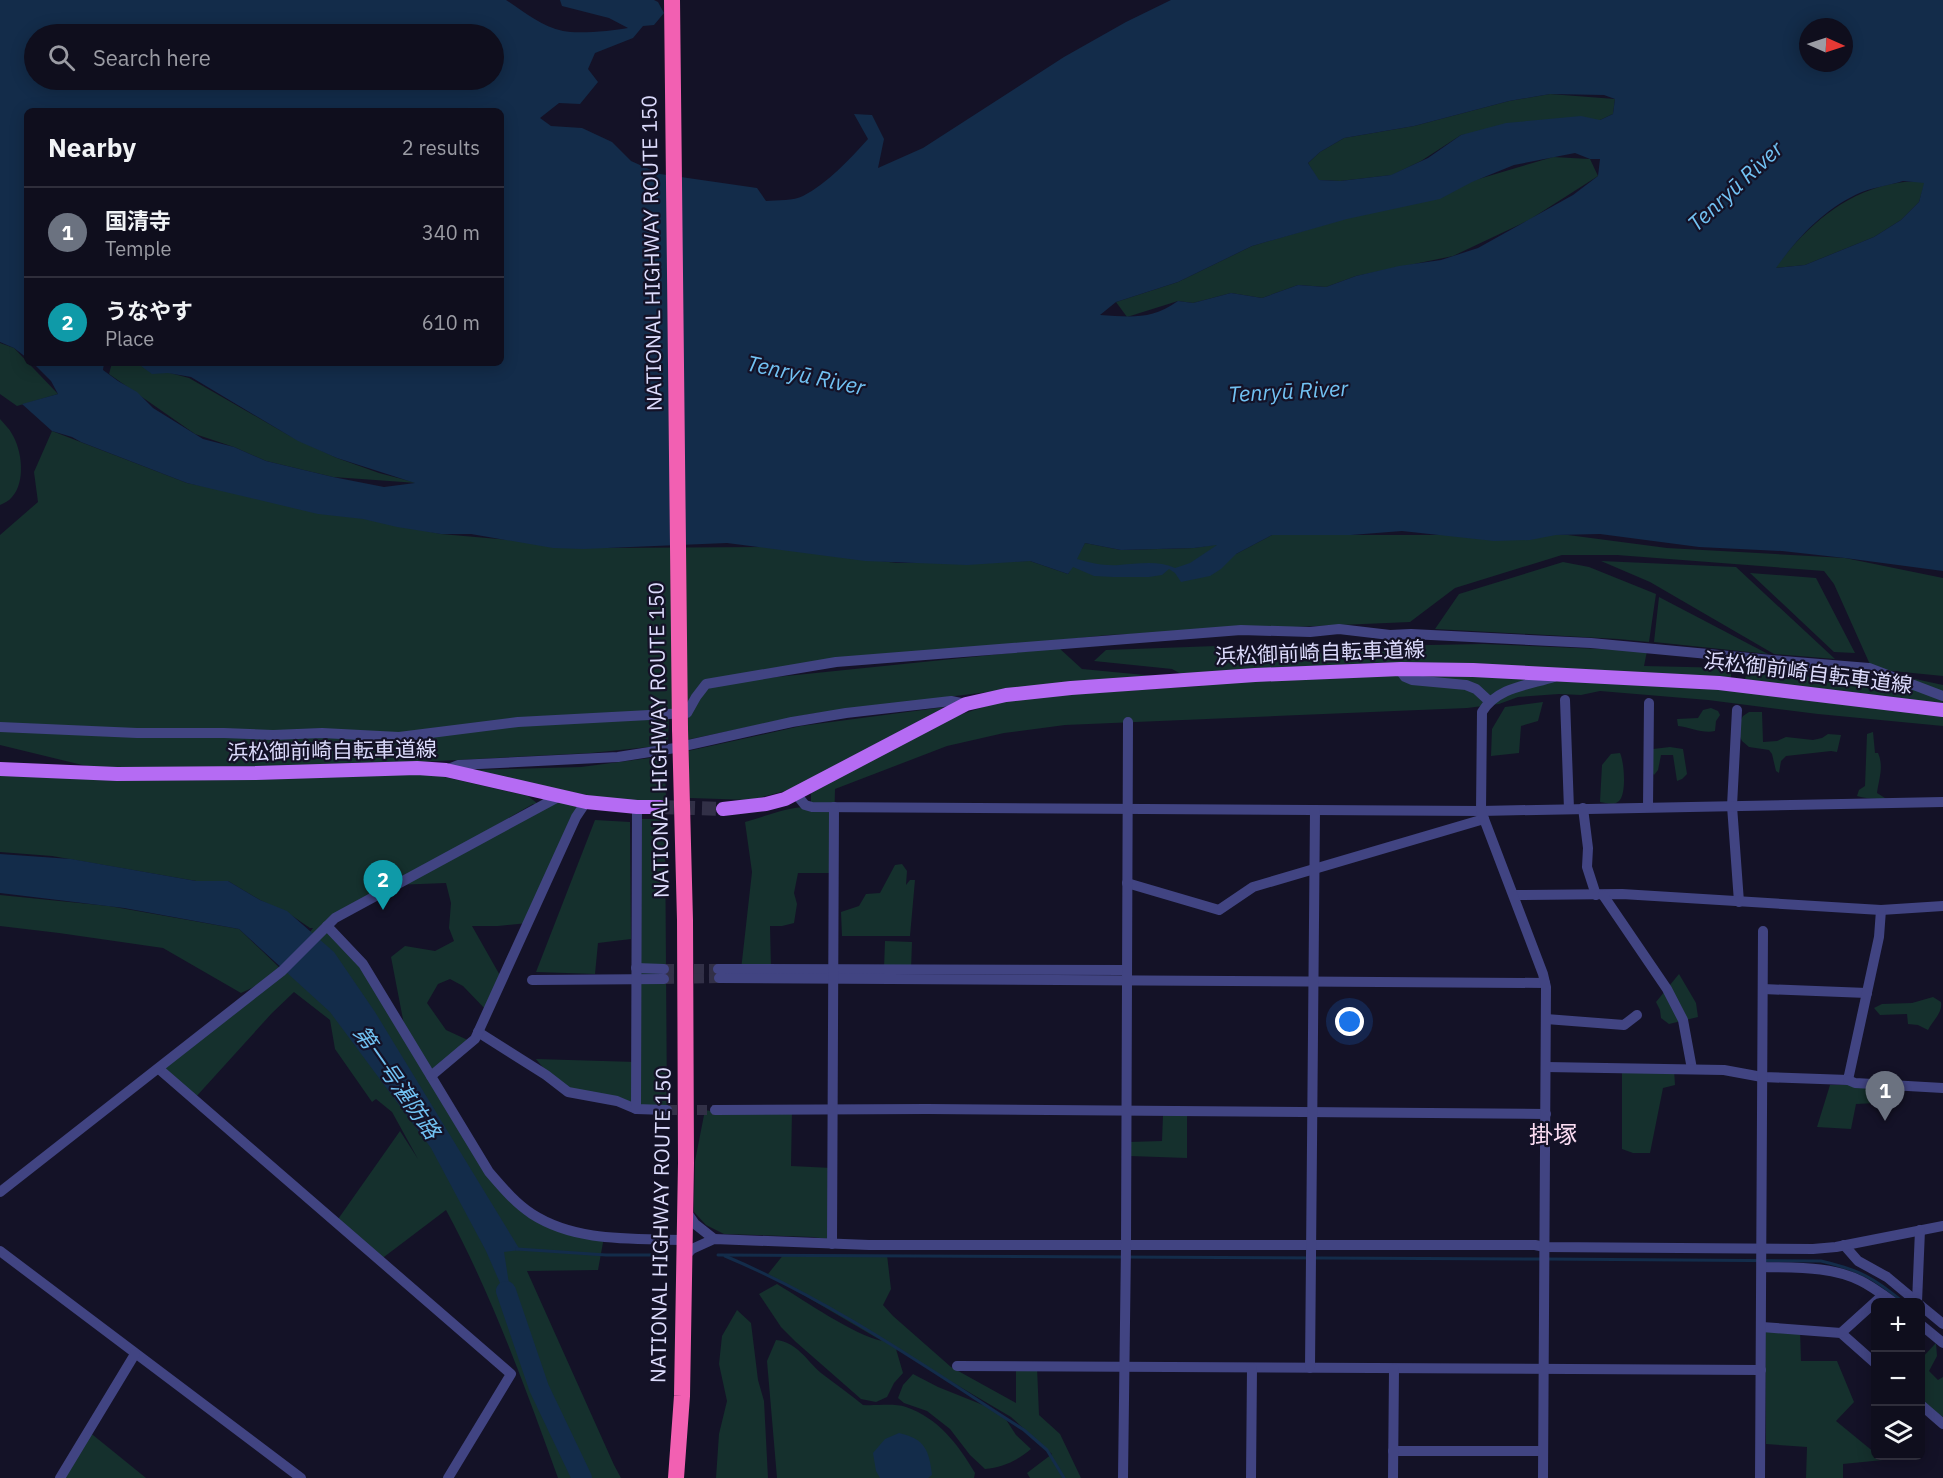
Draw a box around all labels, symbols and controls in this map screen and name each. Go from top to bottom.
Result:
north arrow [1799,18,1853,72]
search box [24,24,504,90]
icon: search [45,41,78,74]
text: Search here [93,43,211,72]
street label: NATIONAL HIGHWAY ROUTE 150 [634,95,668,411]
text: Nearby [48,130,136,164]
water label: Tenryū River [1681,133,1789,237]
text: 2 results [402,134,480,161]
text: 国清寺 [105,206,171,235]
text: 1 [62,219,74,246]
text: 340 m [422,219,480,246]
text: Temple [105,235,172,262]
text: うなやす [105,296,193,325]
text: 2 [62,309,74,336]
text: 610 m [422,309,480,336]
text: Place [105,325,154,352]
water label: Tenryū River [744,348,869,401]
water label: Tenryū River [1227,373,1350,408]
street label: NATIONAL HIGHWAY ROUTE 150 [641,582,675,898]
street label: 浜松御前崎自転車道線 [1215,634,1425,670]
street label: 浜松御前崎自転車道線 [1702,645,1914,699]
street label: 浜松御前崎自転車道線 [227,734,437,766]
pin: 2 [364,860,403,910]
your location [1335,1007,1364,1036]
water label: 第一号湛防路 [348,1019,448,1146]
street label: NATIONAL HIGHWAY ROUTE 150 [643,1067,677,1383]
pin: 1 [1866,1072,1904,1121]
district label: 掛塚 [1529,1118,1577,1150]
map controls [1871,1298,1925,1460]
button: + [1871,1298,1925,1352]
button: − [1871,1352,1925,1406]
button: layers [1871,1406,1925,1460]

